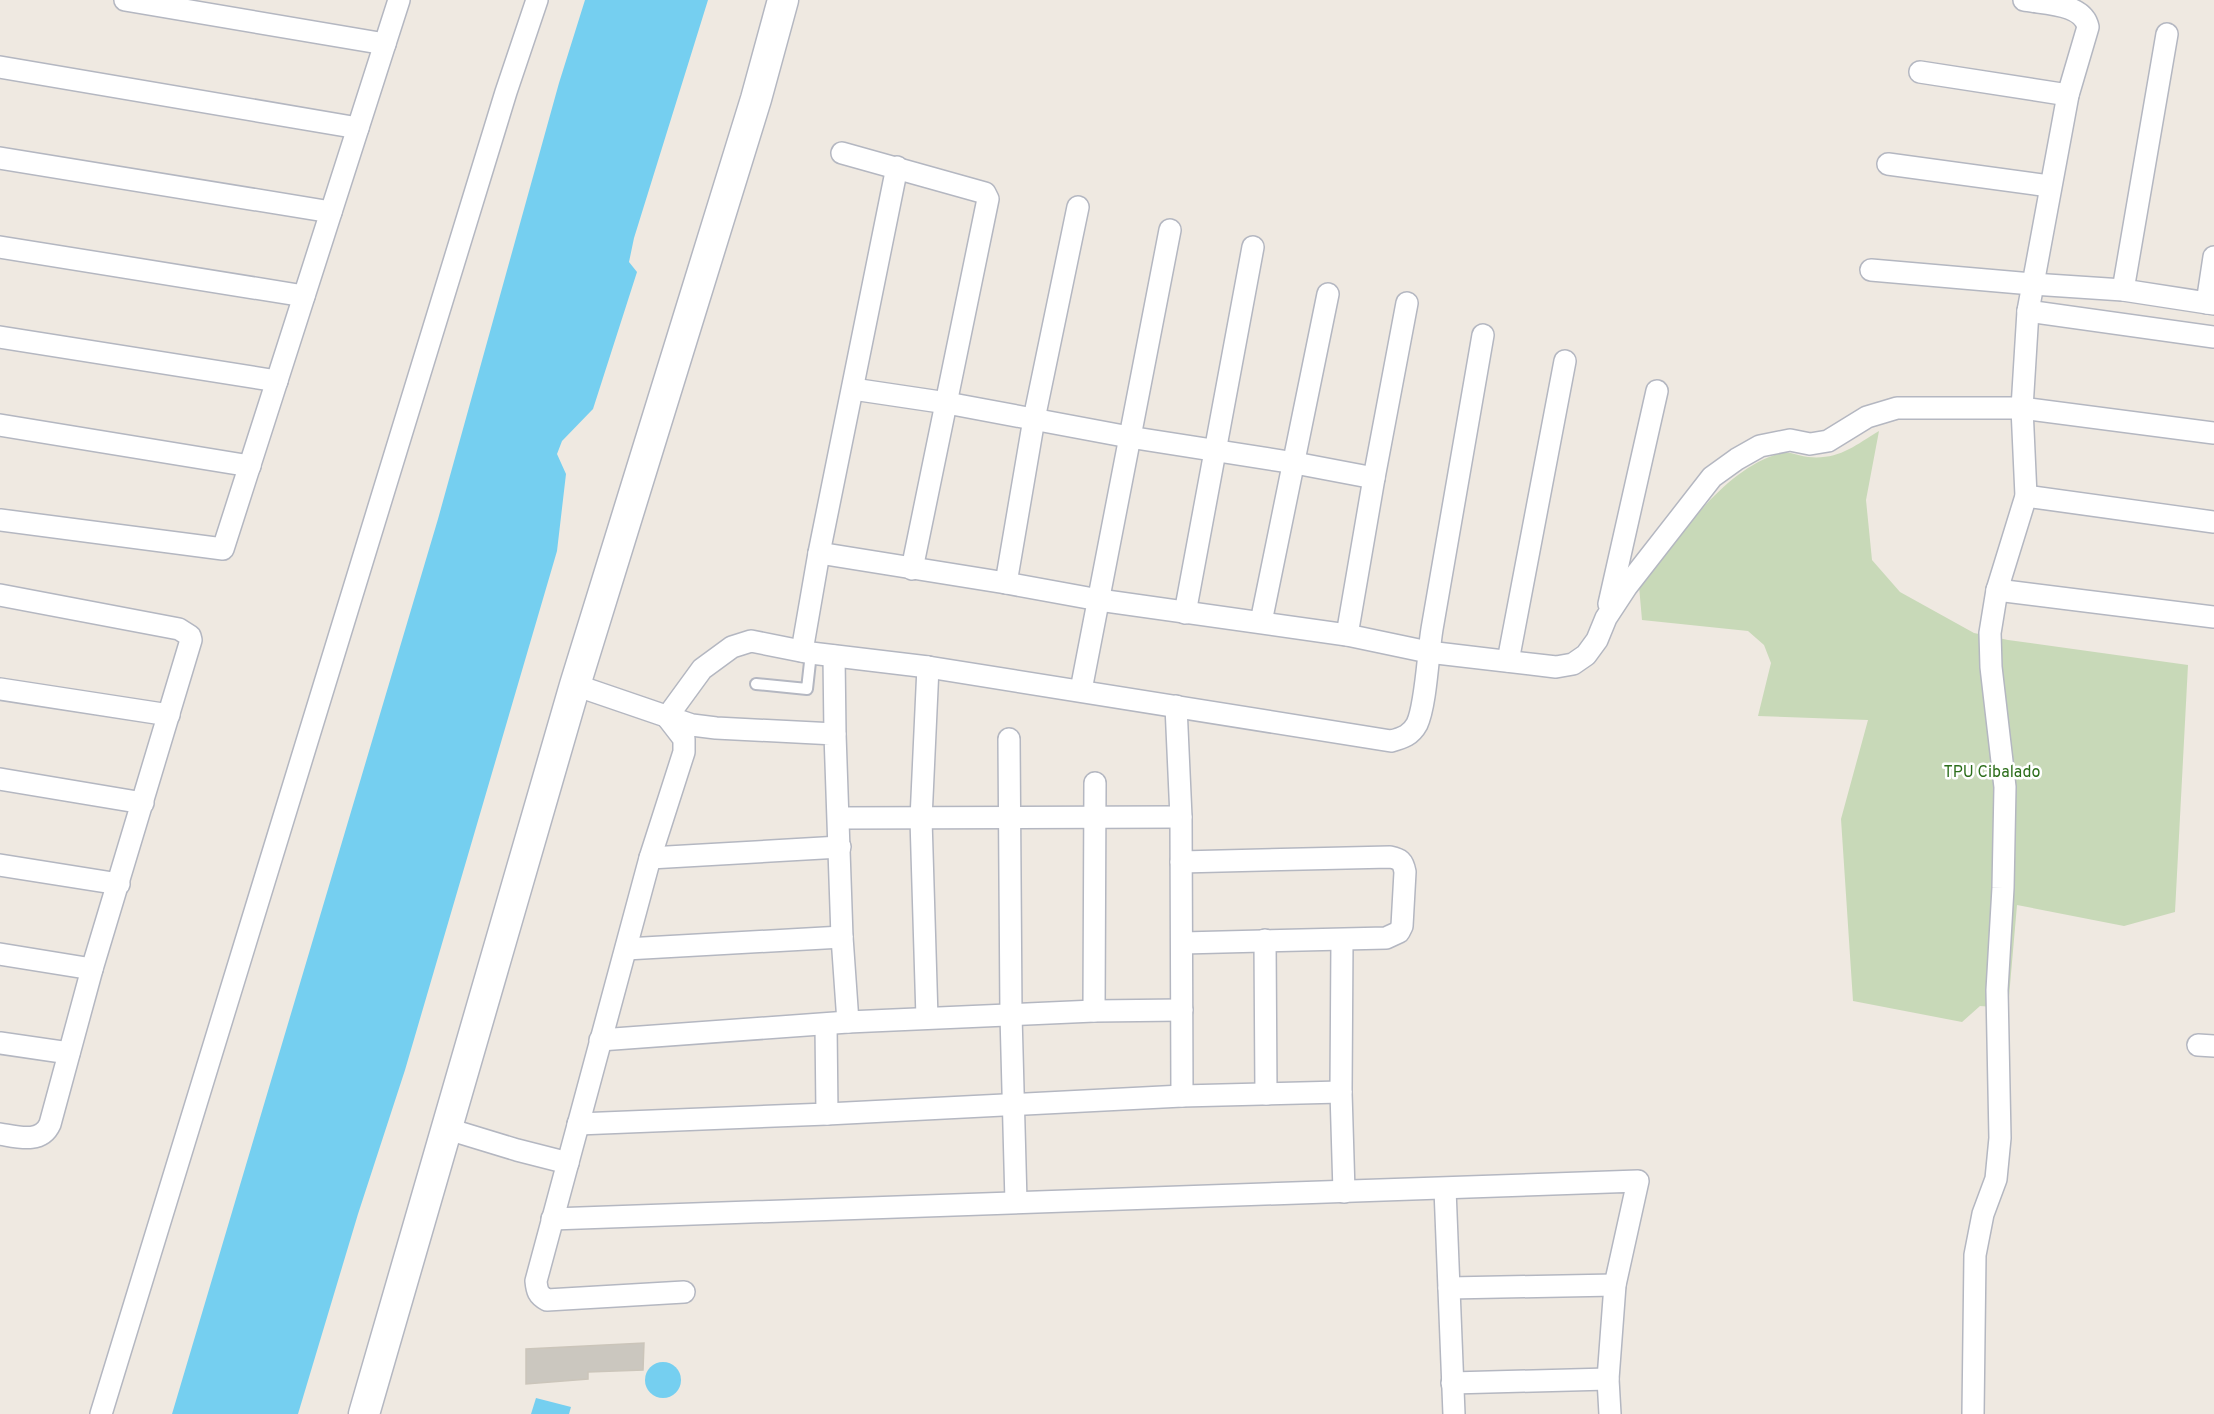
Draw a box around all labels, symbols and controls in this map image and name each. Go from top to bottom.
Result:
park label: TPU Cibalado [1944,763,2040,783]

